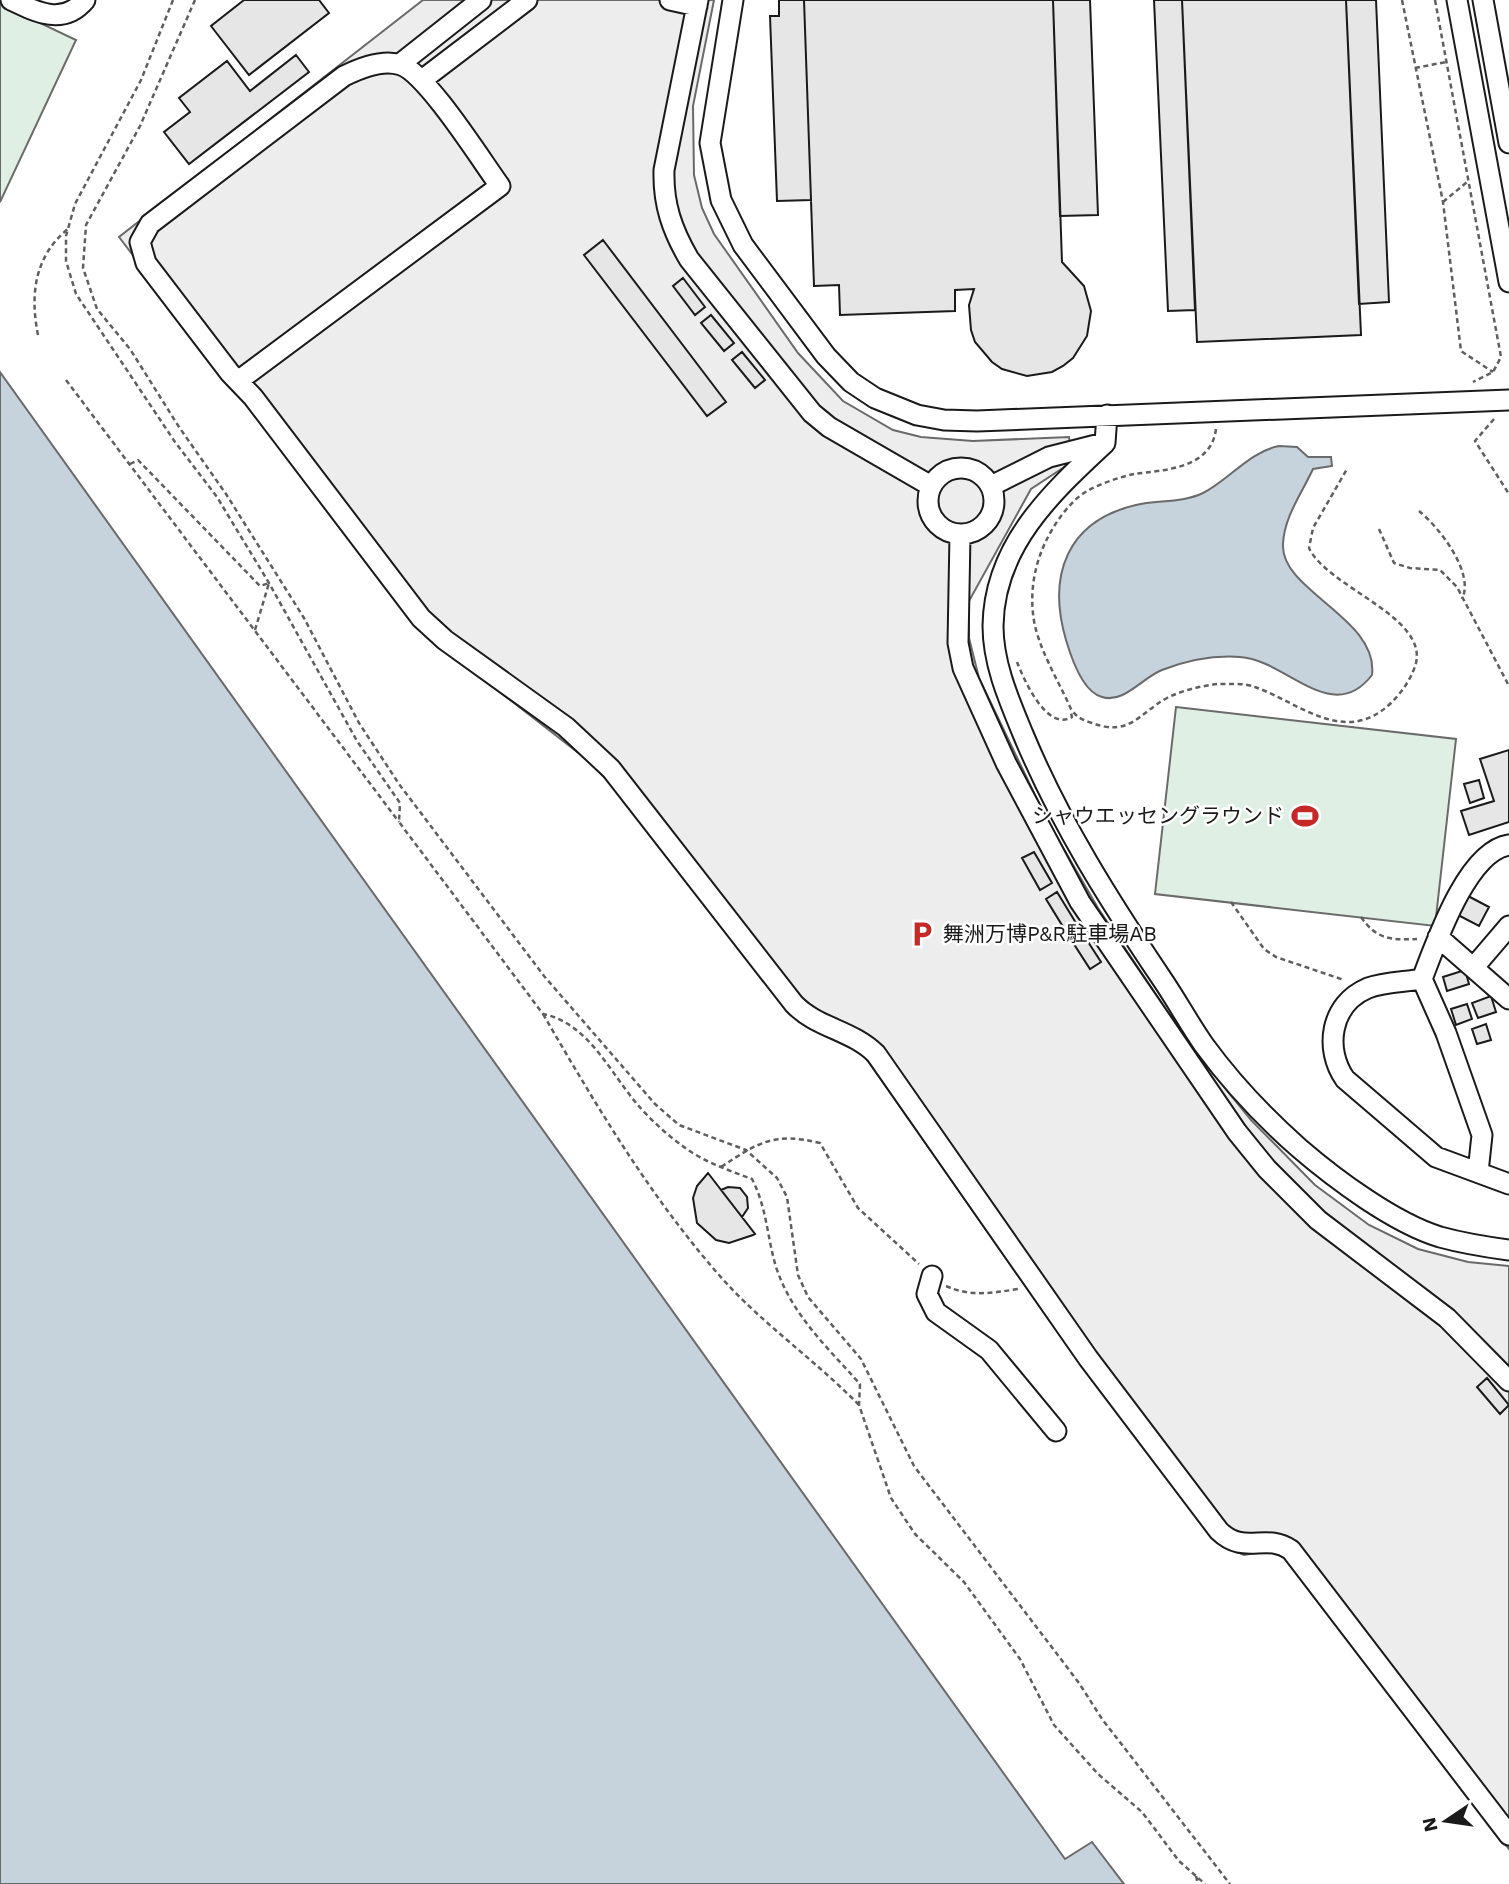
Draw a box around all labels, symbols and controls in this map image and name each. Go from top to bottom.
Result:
sports icon: シャウエッセングラウンド [1290,801,1320,831]
place label: シャウエッセングラウンド [1032,803,1284,828]
parking icon: 舞洲万博P&R駐車場AB [907,919,937,949]
place label: 舞洲万博P&R駐車場AB [943,921,1157,946]
north arrow [1411,1786,1481,1856]
text: N [1417,1815,1443,1834]

